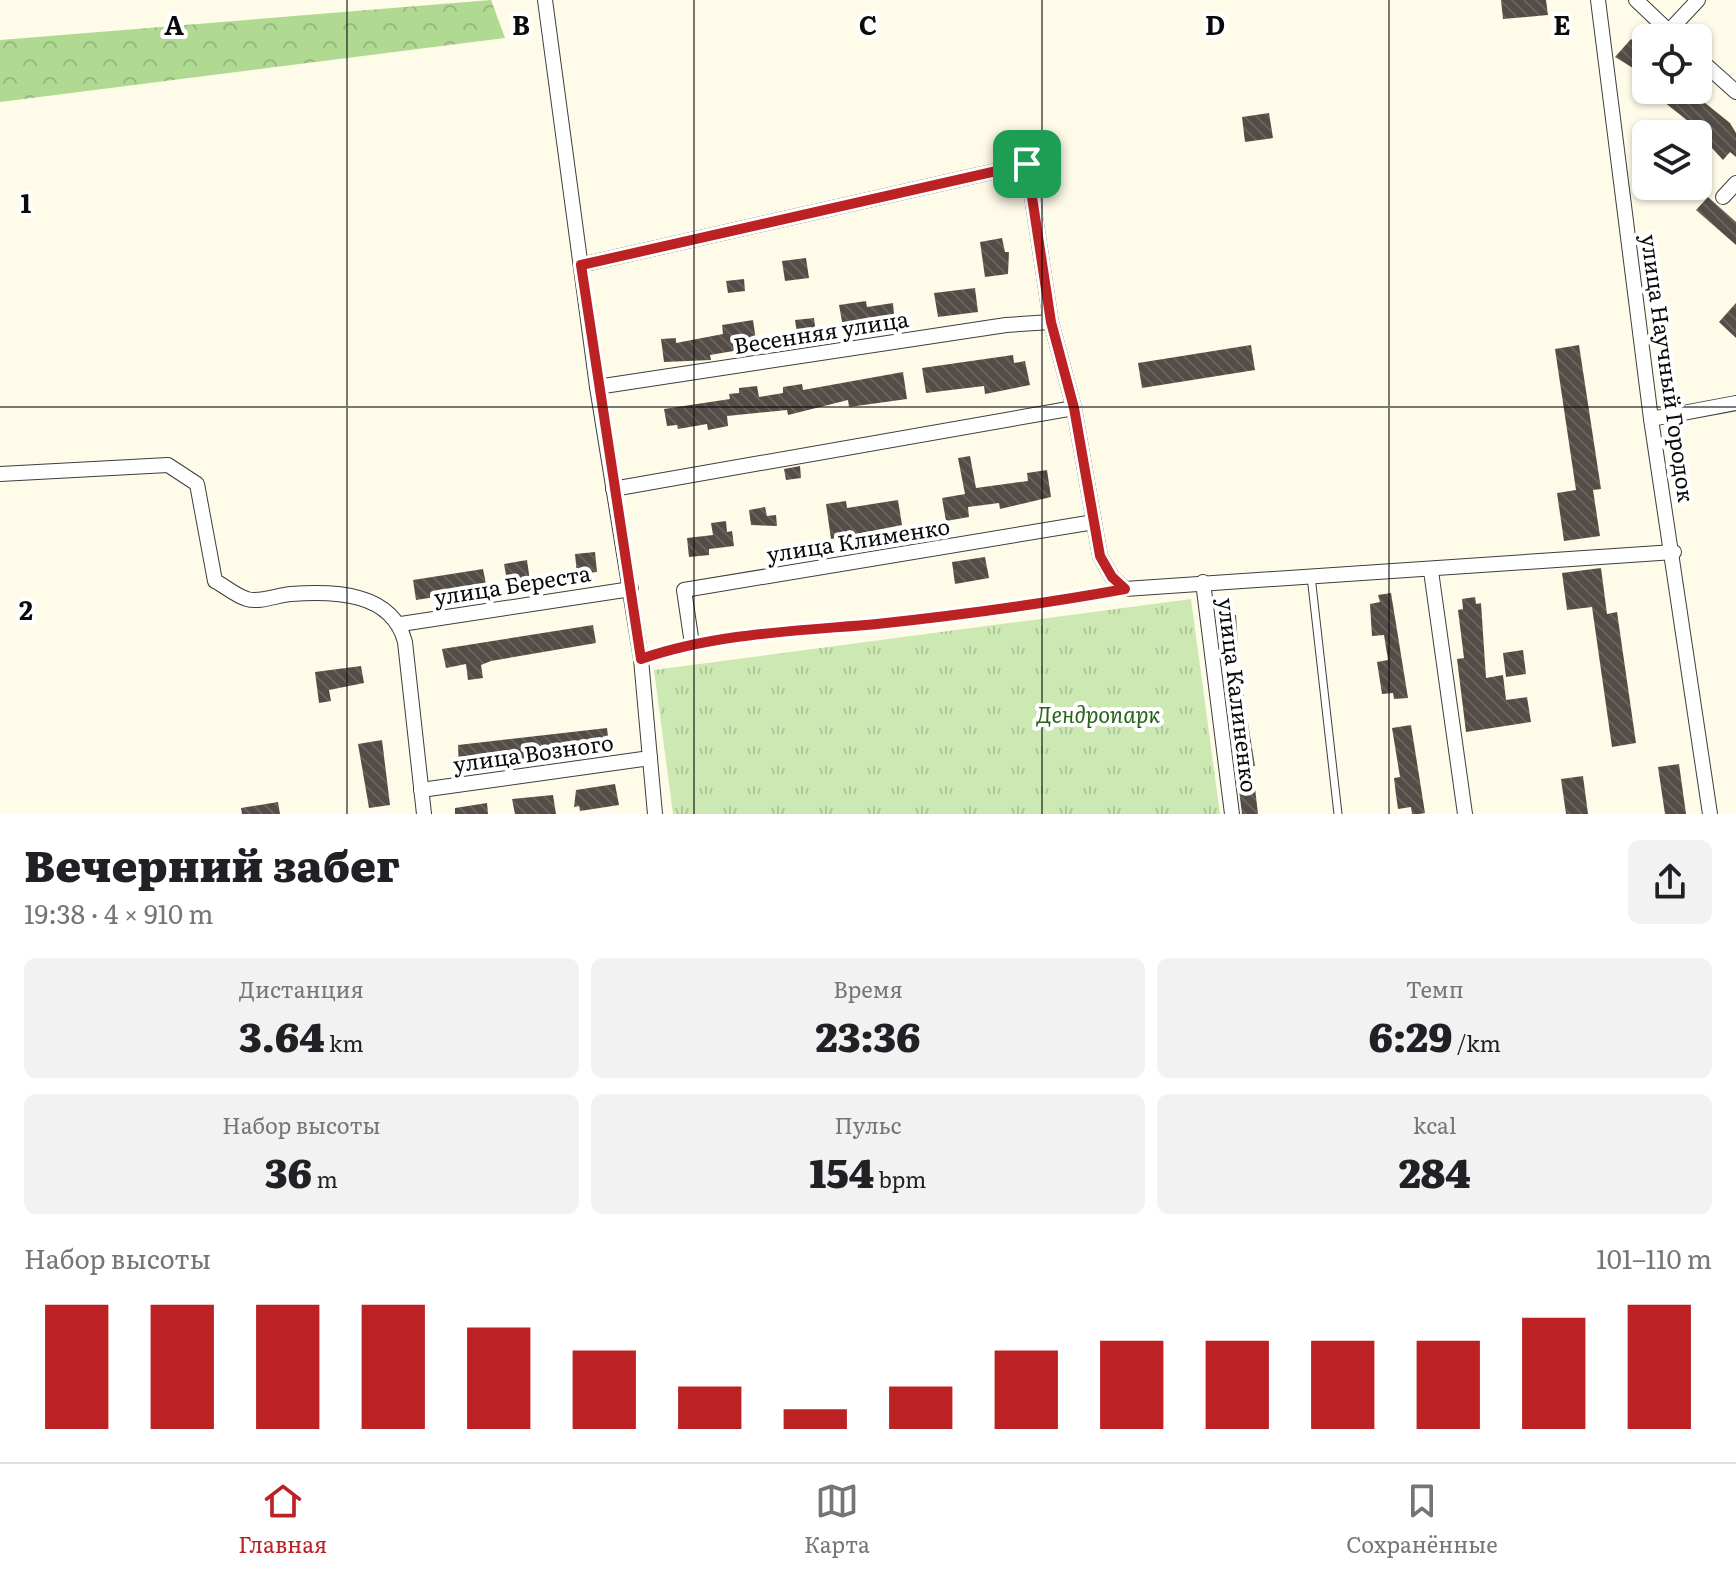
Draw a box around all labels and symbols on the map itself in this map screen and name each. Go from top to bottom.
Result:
text: A [164,4,184,43]
text: B [512,4,530,43]
text: C [859,4,877,43]
text: D [1205,4,1225,43]
text: E [1553,4,1571,43]
pin [993,130,1061,198]
text: 1 [21,182,32,221]
street label: улица Научный Городок [1634,232,1704,504]
street label: Весенняя улица [731,301,911,361]
street label: улица Клименко [764,508,952,570]
street label: улица Береста [431,555,593,613]
text: 2 [19,589,33,628]
street label: улица Калиненко [1211,596,1267,794]
park label: Дендропарк [1036,697,1160,730]
street label: улица Возного [451,724,615,780]

